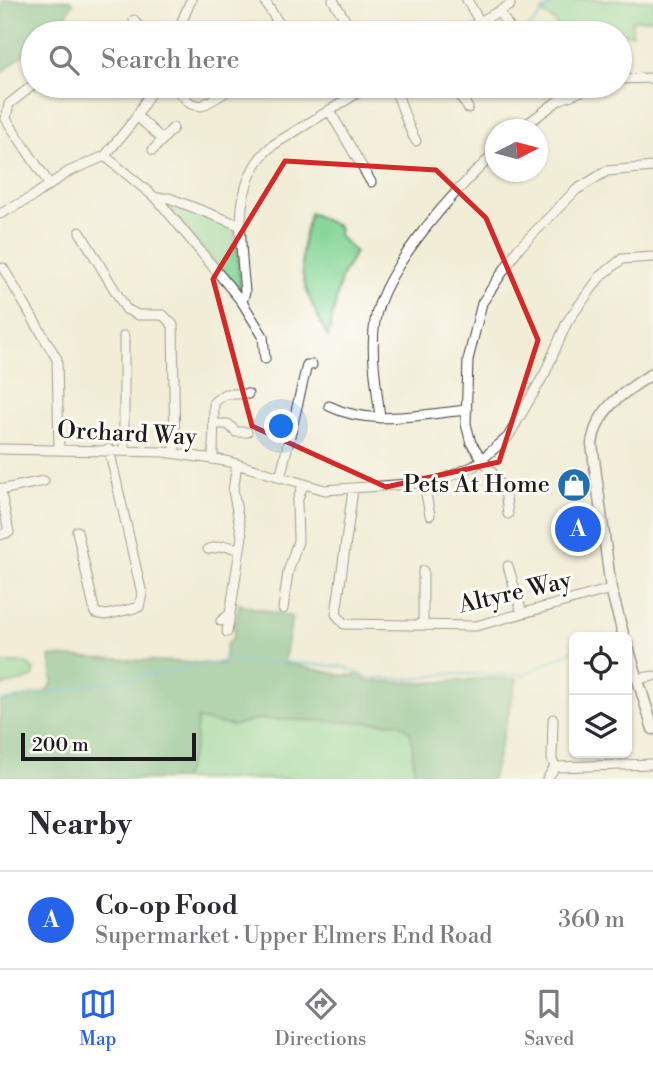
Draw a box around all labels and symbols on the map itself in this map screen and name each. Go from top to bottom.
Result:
north arrow [485,119,548,182]
your location [264,409,298,443]
street label: Orchard Way [56,415,198,453]
shop icon: Pets At Home [555,466,593,504]
place label: Pets At Home [403,470,550,500]
pin: A [555,503,601,555]
street label: Altyre Way [455,565,575,621]
scale bar [21,730,196,762]

